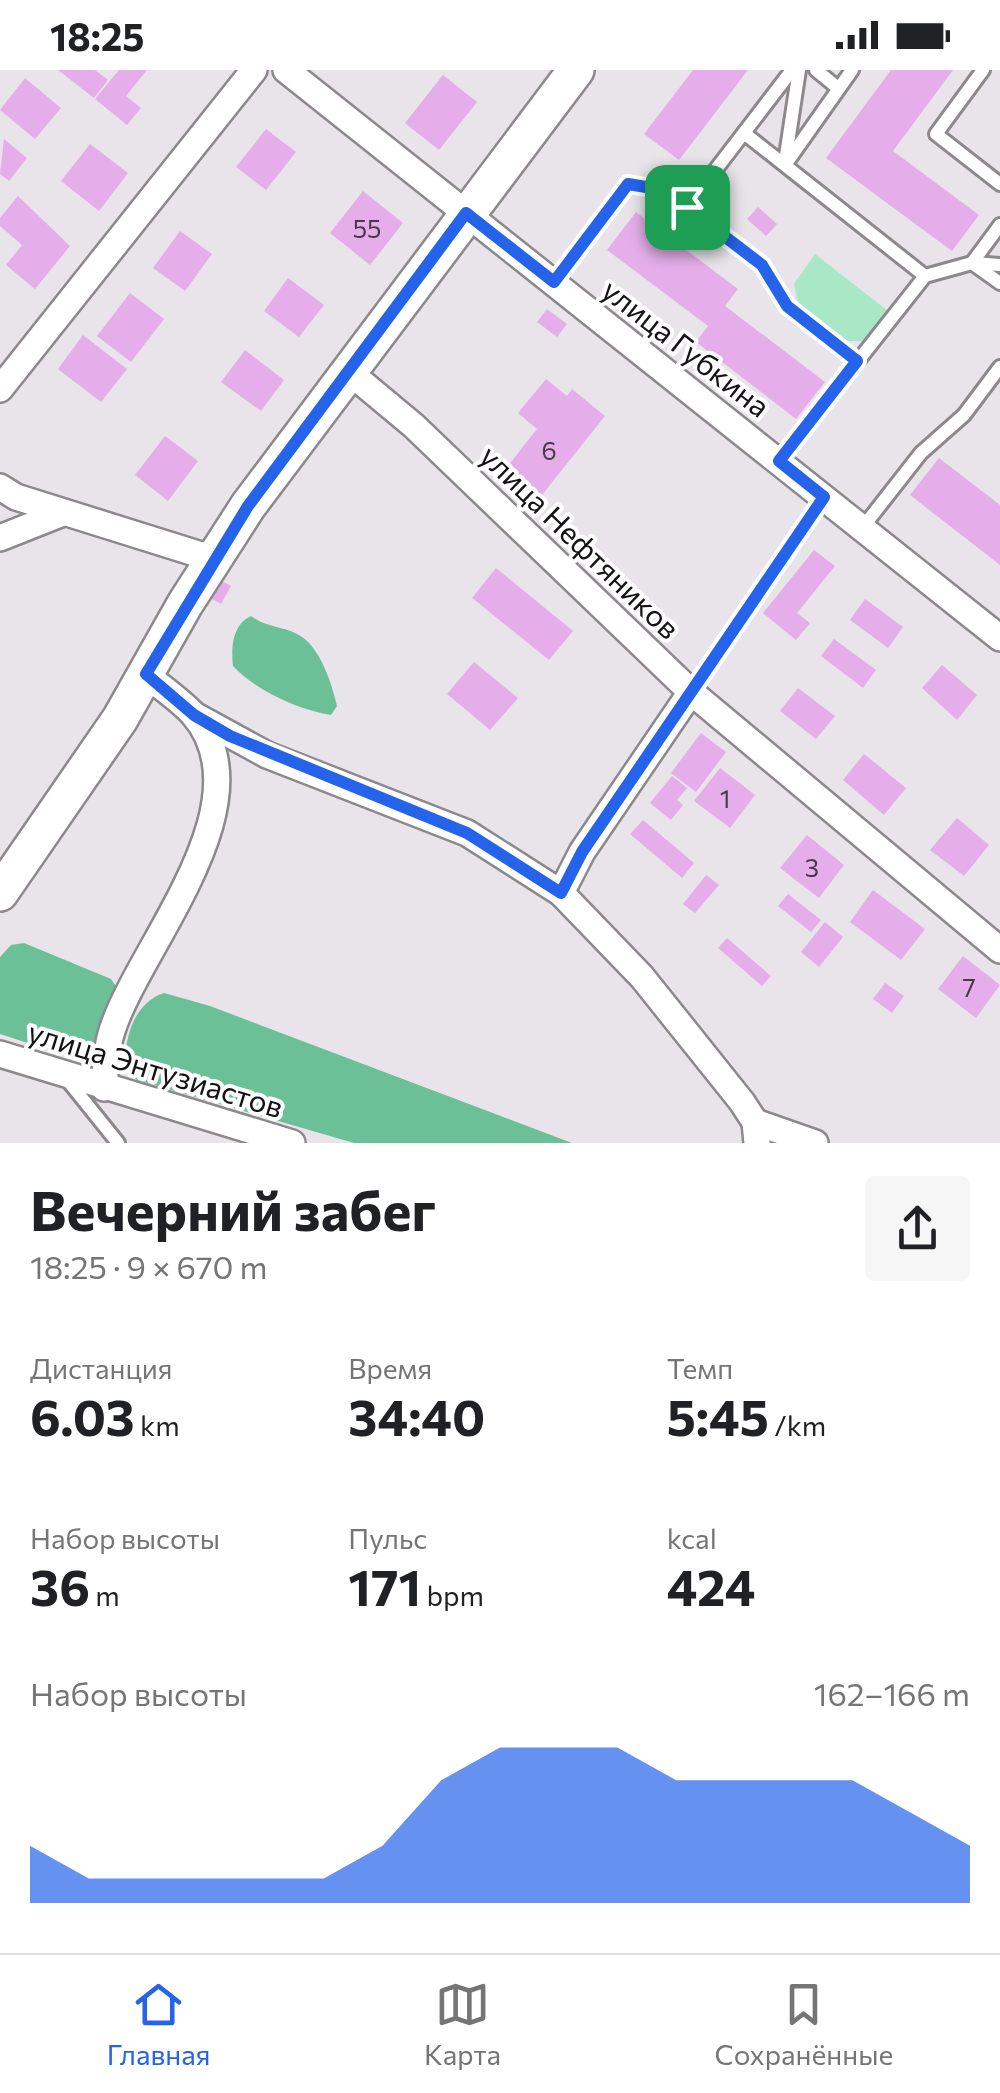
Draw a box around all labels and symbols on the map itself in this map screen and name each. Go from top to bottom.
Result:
pin [645,165,730,250]
house number: 55 [353,213,381,243]
street label: улица Губкина [596,270,778,424]
house number: 6 [541,435,557,465]
street label: улица Нефтяников [474,436,688,646]
house number: 1 [720,783,730,813]
house number: 3 [805,852,819,882]
house number: 7 [962,972,976,1002]
street label: улица Энтузиастов [24,1012,288,1124]

